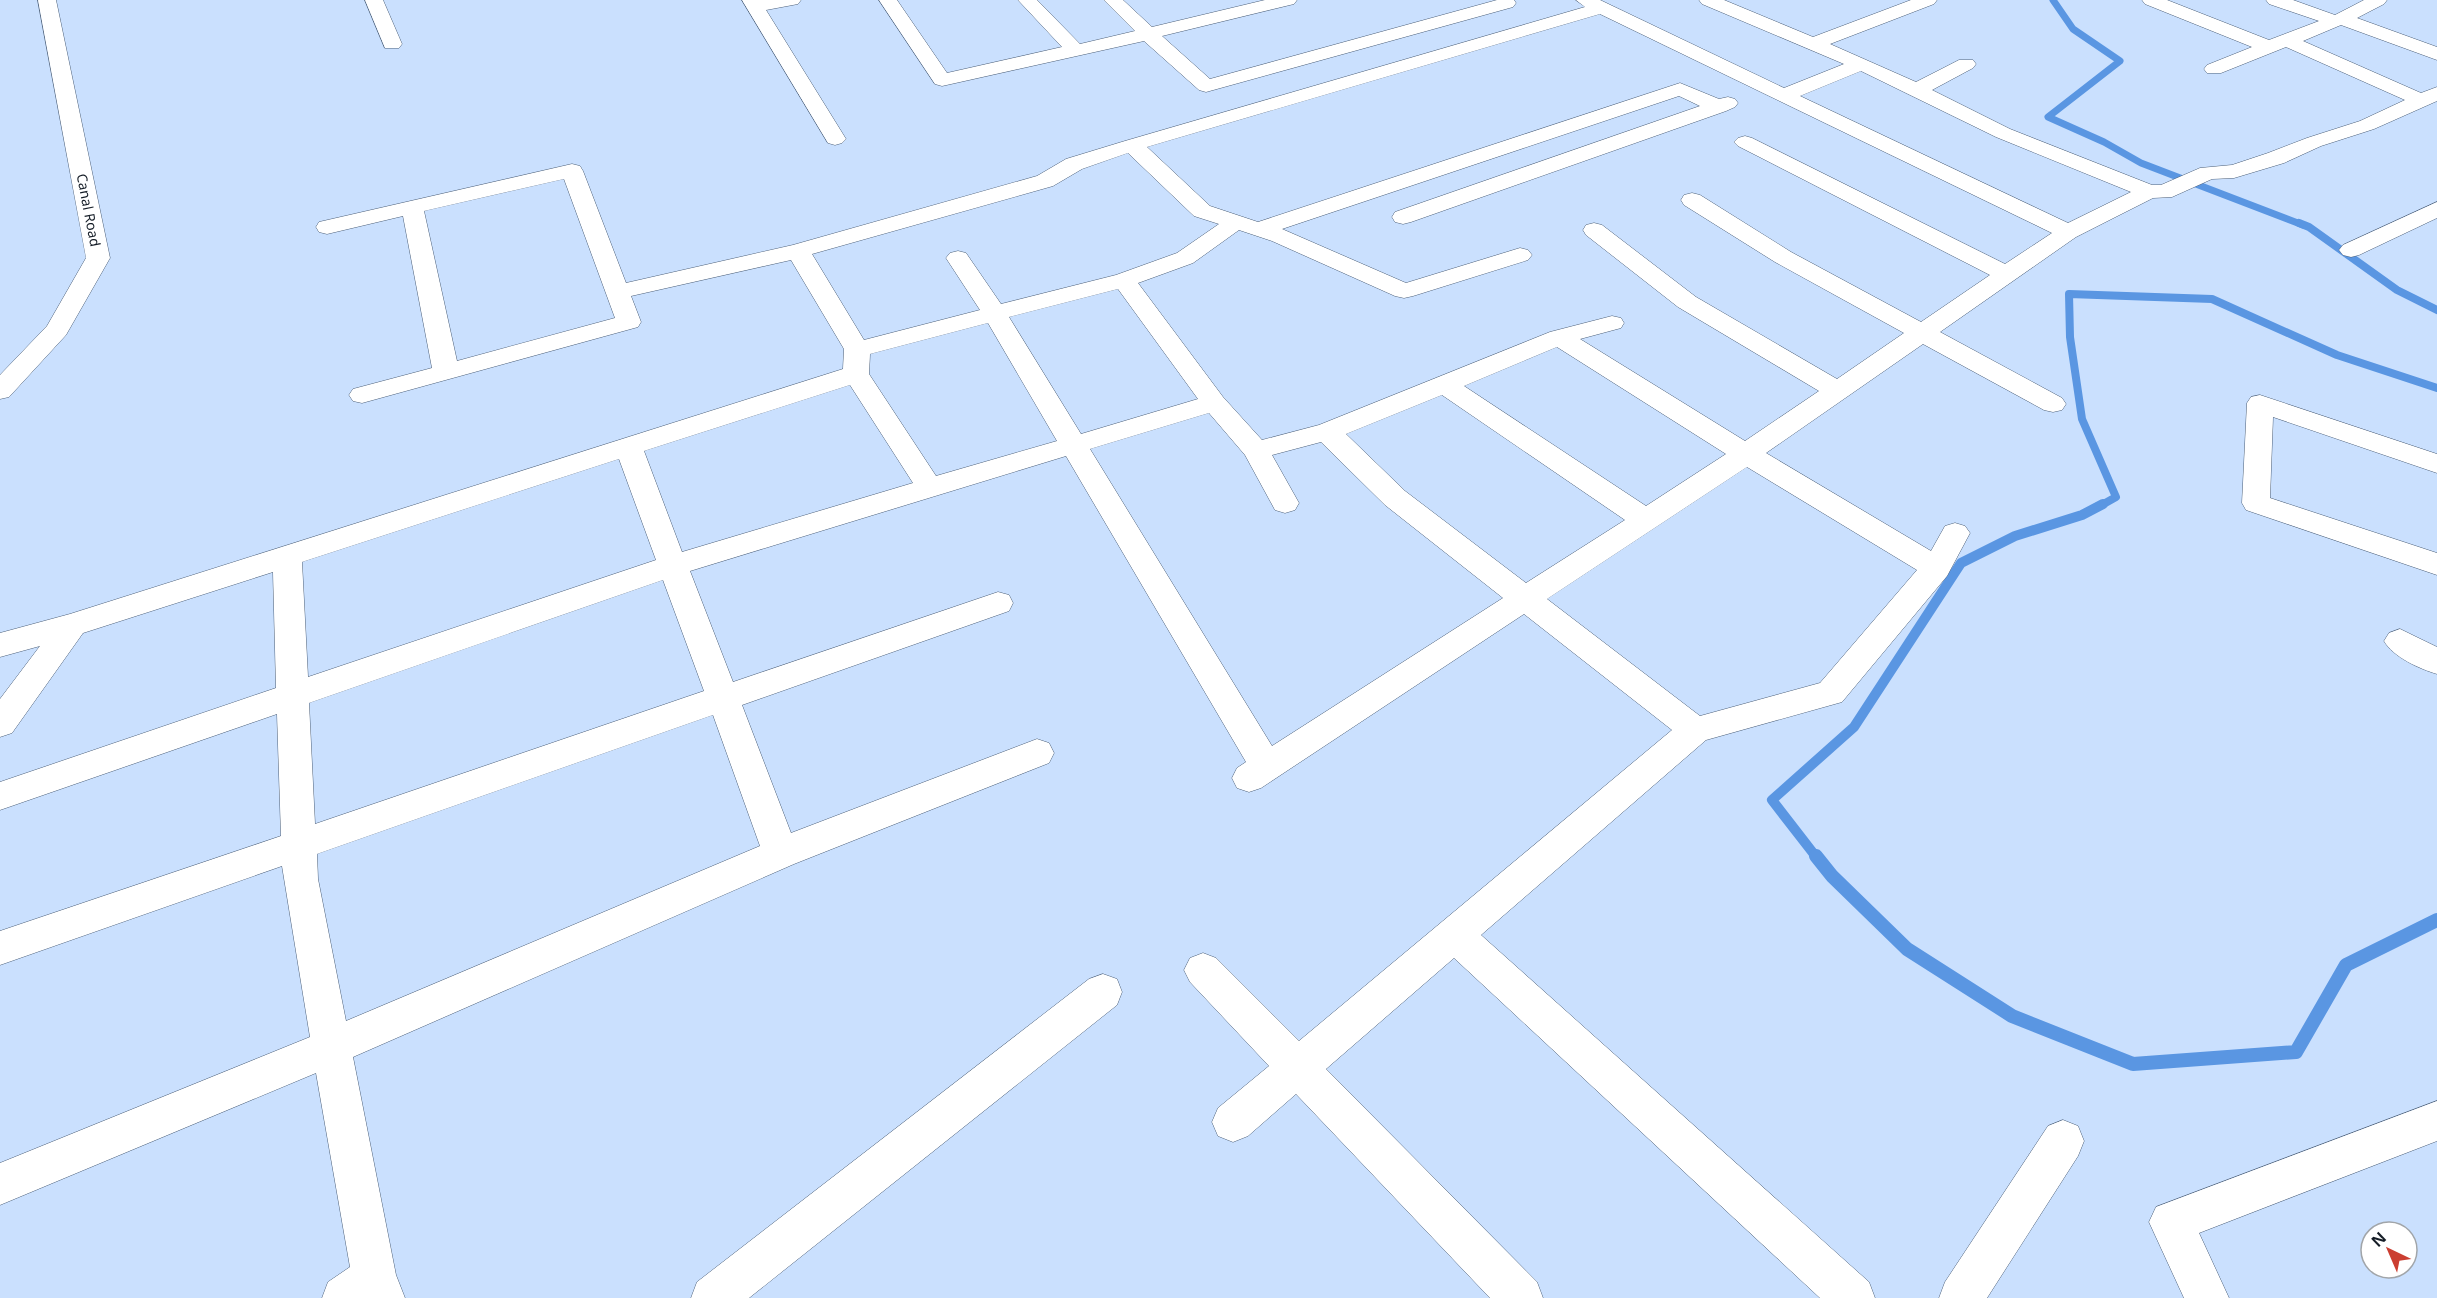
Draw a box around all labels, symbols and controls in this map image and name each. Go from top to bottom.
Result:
street label: Canal Road [73,172,105,248]
north arrow [2359,1220,2419,1280]
text: N [2366,1227,2391,1252]

